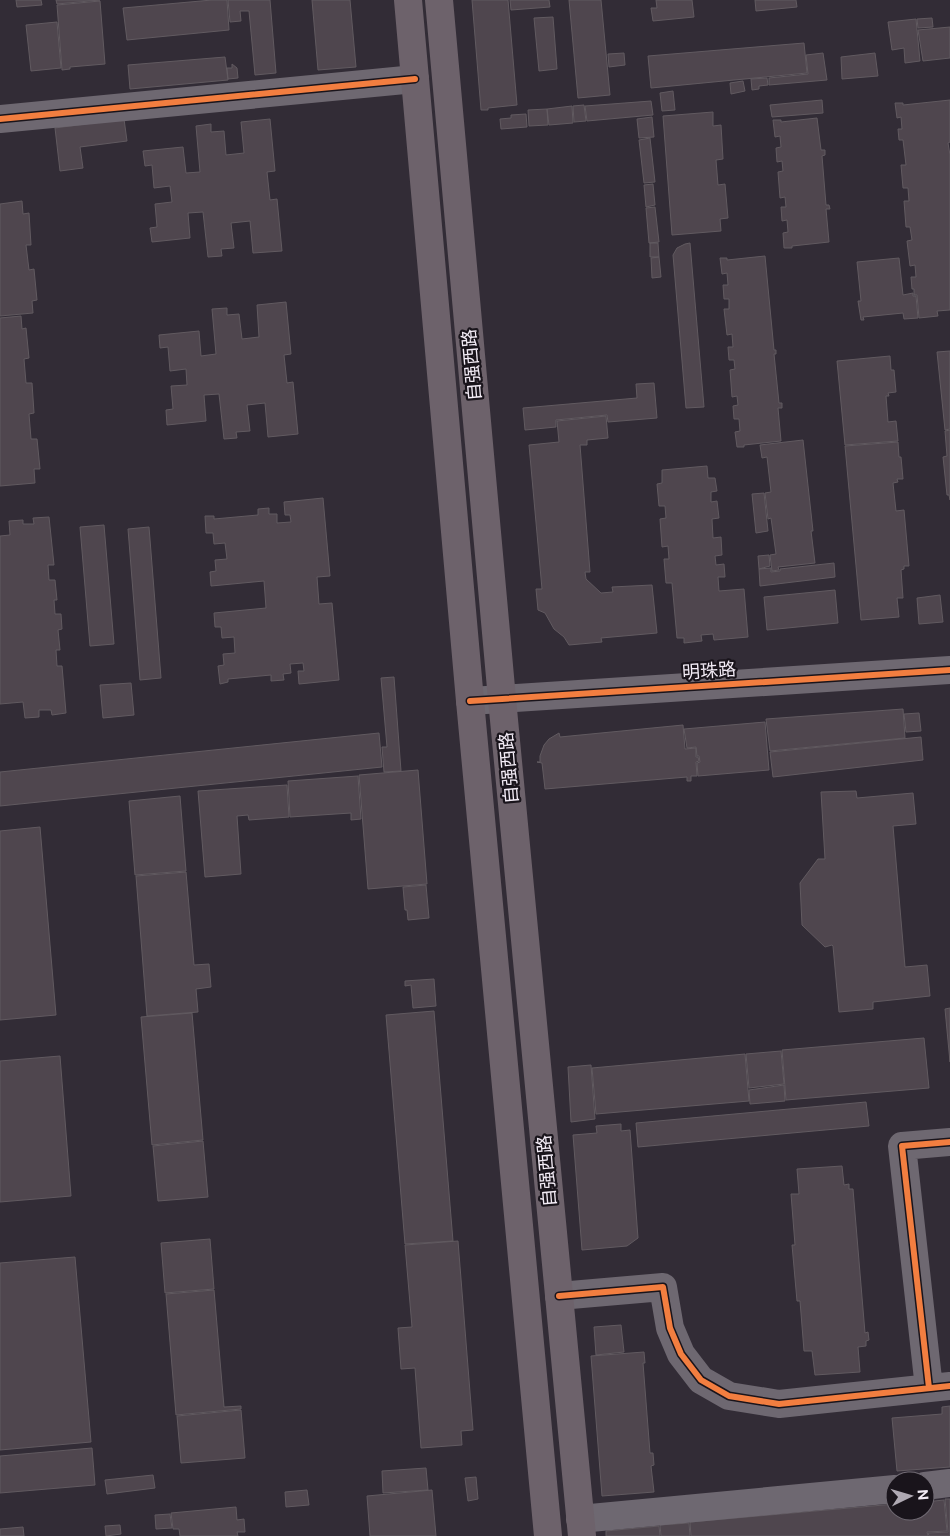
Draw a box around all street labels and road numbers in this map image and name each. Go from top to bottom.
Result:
street label: 自强西路 [458,328,485,402]
street label: 明珠路 [681,658,737,683]
street label: 自强西路 [495,731,522,805]
street label: 自强西路 [533,1134,560,1208]

